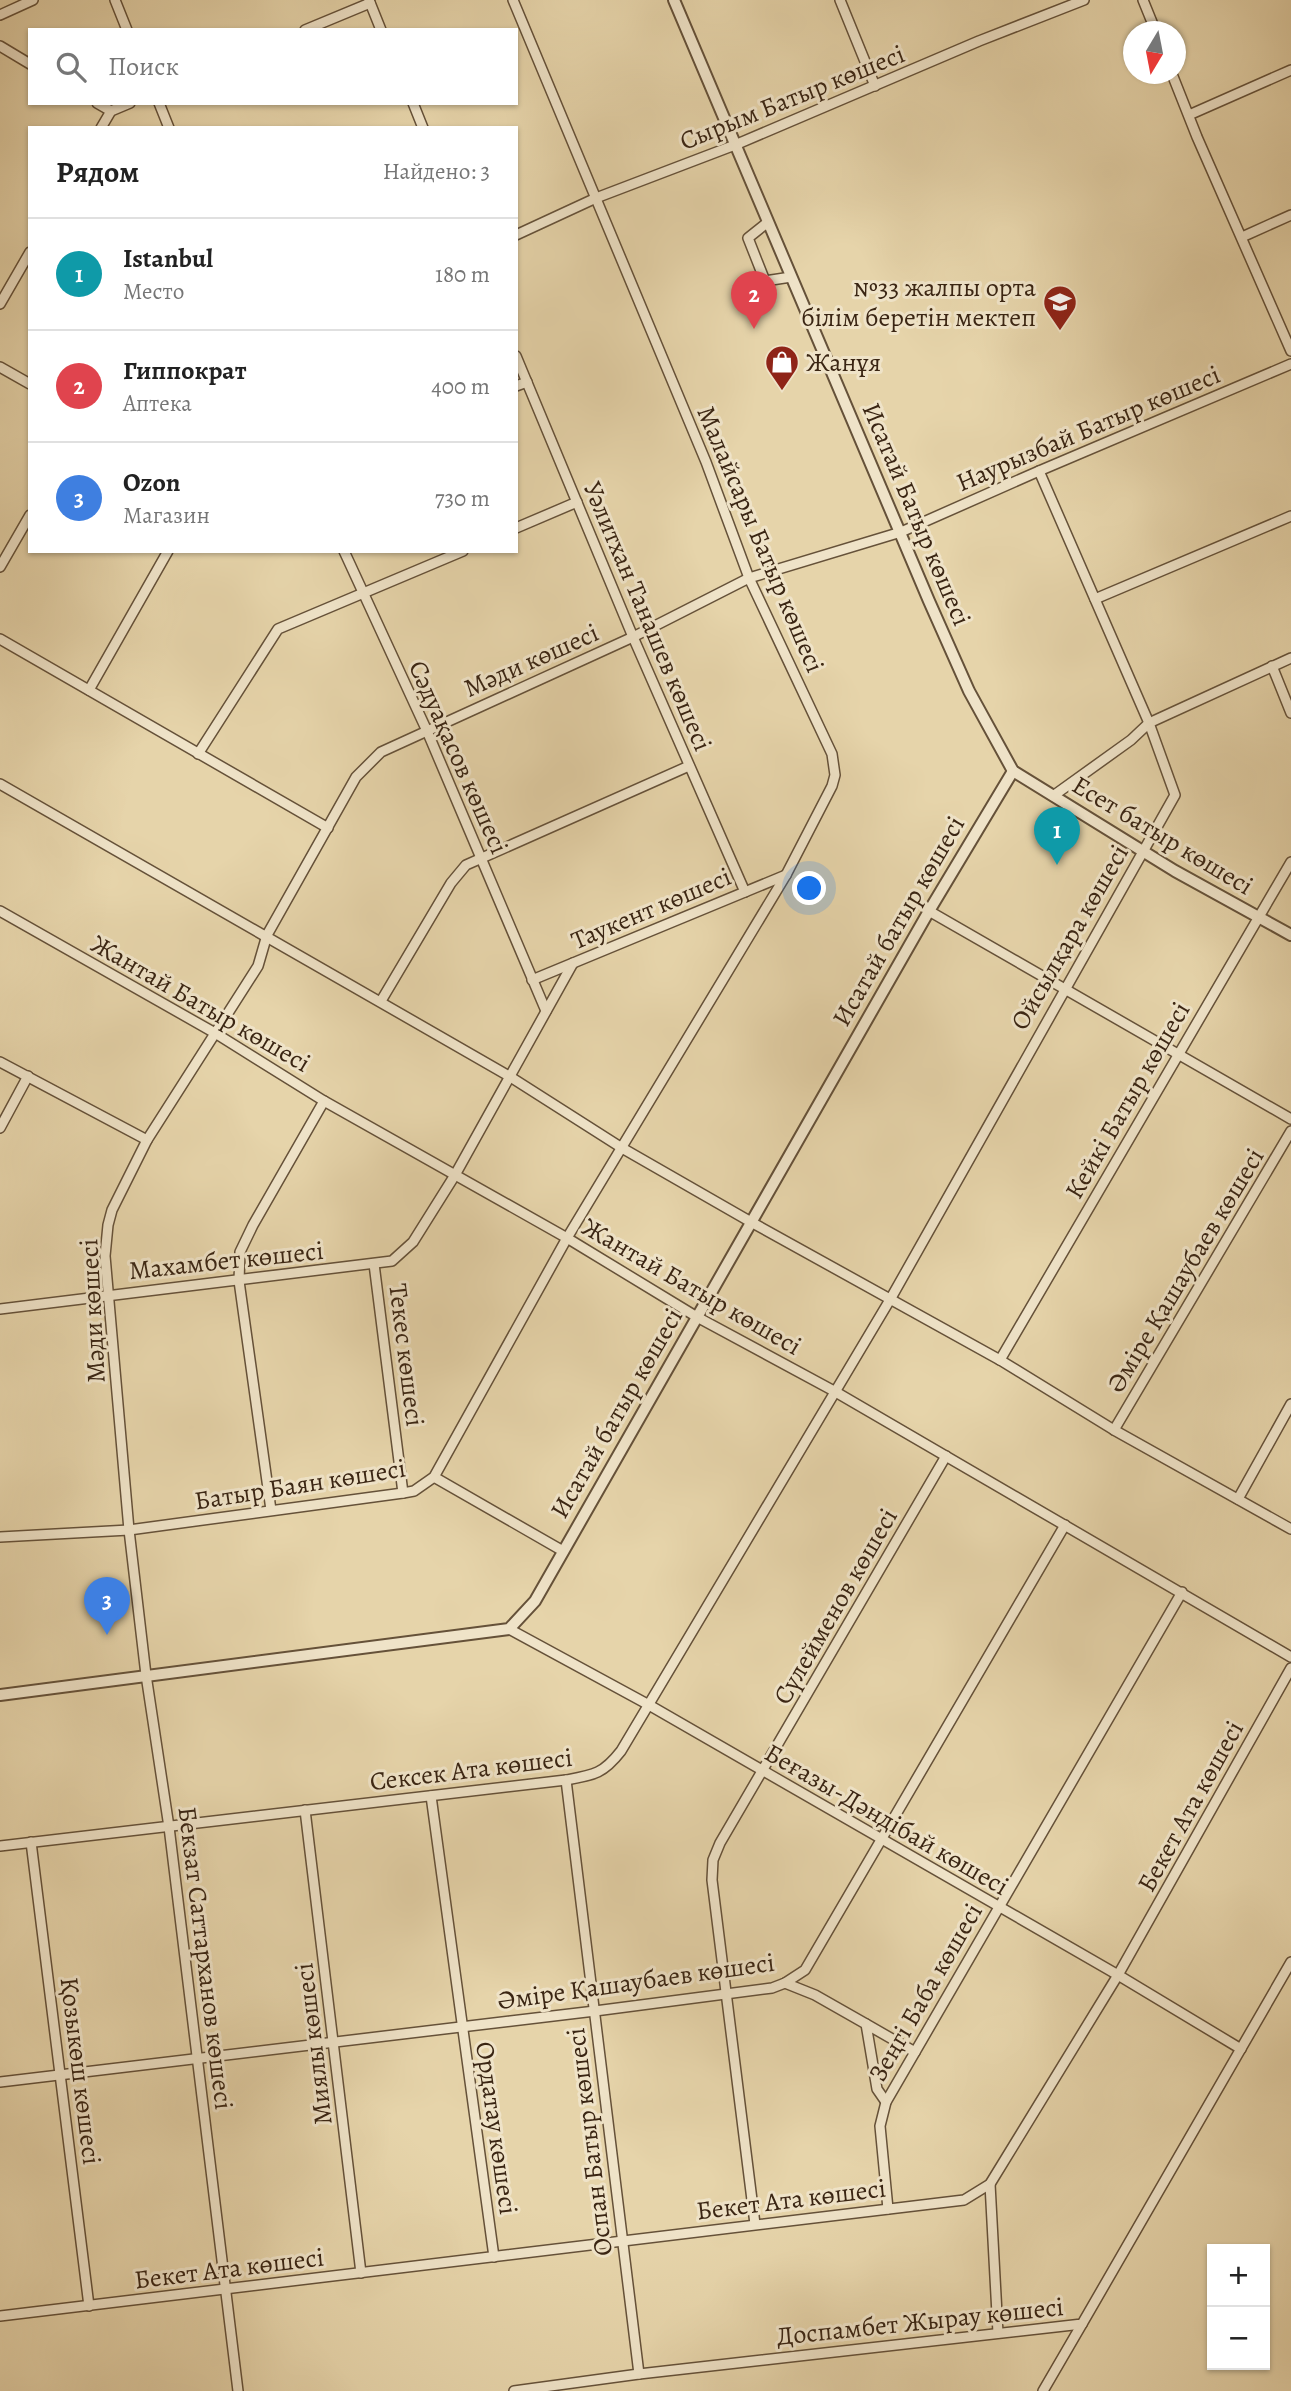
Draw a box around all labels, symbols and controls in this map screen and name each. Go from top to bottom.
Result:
north arrow [1123,21,1186,84]
search box [28,28,518,105]
street label: Сырым Батыр көшесі [674,36,910,159]
icon: search [52,48,90,86]
text: Поиск [108,49,179,84]
text: Рядом [56,152,139,192]
text: Найдено: 3 [383,156,490,187]
text: Istanbul [123,241,213,276]
text: 1 [75,259,83,290]
text: 180 m [435,259,490,290]
place label: №33 жалпы орта білім беретін мектеп [801,270,1036,335]
pin: 2 [731,271,777,329]
text: Место [123,276,184,307]
school or university icon: №33 жалпы орта білім беретін мектеп [1041,283,1079,332]
shop icon: Жанұя [763,343,801,392]
place label: Жанұя [806,345,881,380]
text: Гиппократ [123,353,247,388]
street label: Наурызбай Батыр көшесі [951,357,1226,500]
text: 2 [73,371,85,402]
text: 400 m [431,371,490,402]
text: Аптека [123,388,192,419]
street label: Исатай Батыр көшесі [854,397,979,631]
street label: Малайсары Батыр көшесі [689,401,833,678]
text: Ozon [123,465,181,500]
street label: Уәлитхан Танашев көшесі [575,476,720,756]
text: 3 [74,483,84,514]
text: 730 m [435,483,490,514]
text: Магазин [123,500,210,531]
street label: Мәди көшесі [458,615,604,706]
street label: Сәдуақасов көшесі [400,655,517,859]
street label: Есет батыр көшесі [1066,768,1260,903]
pin: 1 [1034,807,1080,865]
street label: Исатай батыр көшесі [824,810,973,1033]
street label: Ойсылқара көшесі [1002,838,1137,1036]
street label: Таукент көшесі [566,859,737,958]
your location [792,871,826,905]
street label: Жантай Батыр көшесі [85,926,317,1081]
street label: Кейкі Батыр көшесі [1057,995,1198,1205]
street label: Әміре Қашаубаев көшесі [1099,1142,1272,1399]
street label: Жантай Батыр көшесі [576,1209,808,1364]
street label: Махамбет көшесі [127,1233,325,1288]
street label: Мәди көшесі [71,1238,114,1384]
street label: Текес көшесі [380,1282,433,1429]
street label: Исатай батыр көшесі [542,1302,691,1525]
street label: Батыр Баян көшесі [192,1451,408,1518]
street label: Сүлейменов көшесі [765,1502,906,1711]
pin: 3 [84,1577,130,1635]
street label: Бекет Ата көшесі [1129,1714,1252,1898]
street label: Беғазы-Дәндібай көшесі [758,1735,1015,1904]
street label: Сексек Ата көшесі [368,1740,574,1799]
street label: Бекзат Саттарханов көшесі [170,1804,241,2112]
street label: Зеңгі Баба көшесі [860,1897,991,2088]
street label: Әміре Қашаубаев көшесі [495,1945,777,2018]
street label: Миялы көшесі [286,1961,341,2127]
street label: Қозыкөш көшесі [52,1975,109,2167]
street label: Оспан Батыр көшесі [558,2026,621,2258]
street label: Ордатау көшесі [467,2039,526,2217]
street label: Бекет Ата көшесі [694,2171,888,2228]
street label: Бекет Ата көшесі [132,2240,326,2297]
map controls [1207,2244,1270,2370]
button: + [1207,2244,1270,2307]
street label: Доспамбет Жырау көшесі [775,2289,1065,2354]
button: − [1207,2307,1270,2370]

